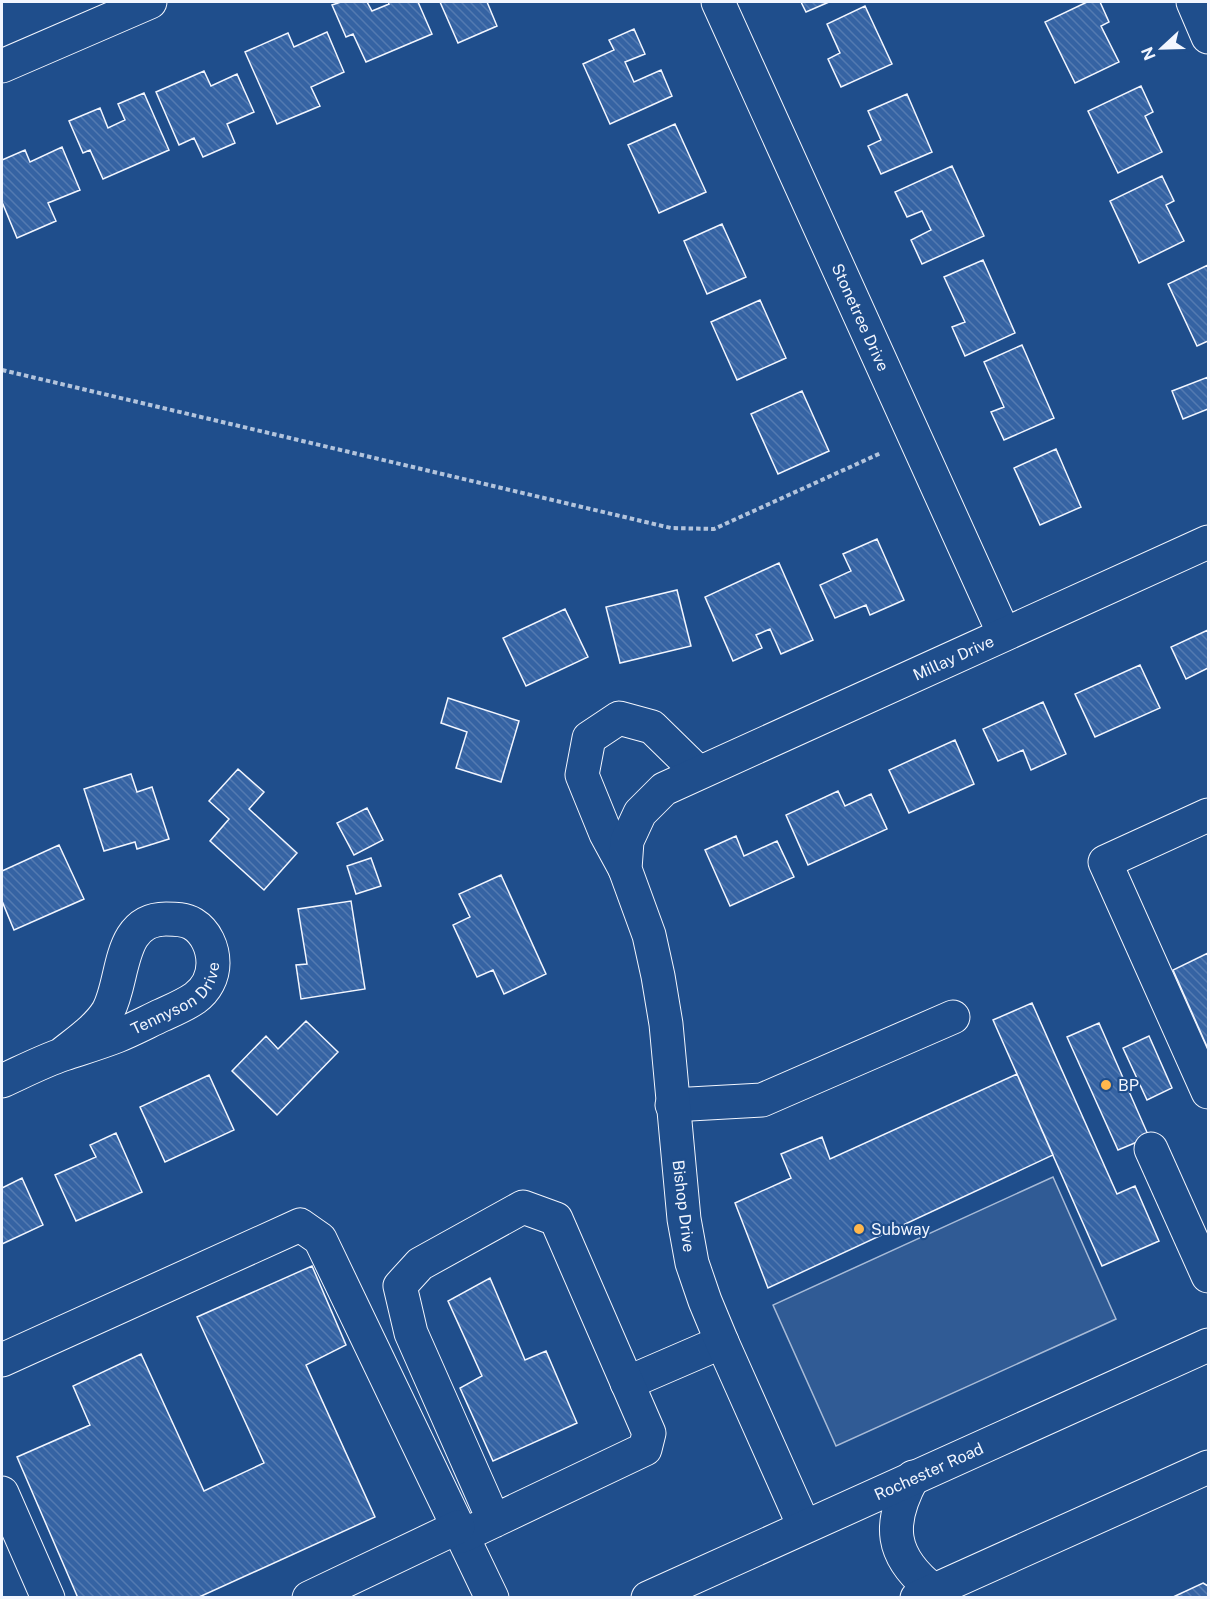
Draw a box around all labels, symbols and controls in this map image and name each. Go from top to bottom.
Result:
north arrow [1132,18,1192,78]
text: N [1137,44,1160,63]
street label: Stonetree Drive [828,261,893,374]
street label: Millay Drive [910,631,997,685]
street label: Tennyson Drive [128,961,223,1039]
place label: BP [1118,1076,1139,1095]
marker: BP [1099,1078,1113,1092]
street label: Bishop Drive [668,1159,699,1253]
place label: Subway [871,1220,930,1239]
marker: Subway [852,1222,866,1236]
street label: Rochester Road [871,1439,986,1505]

